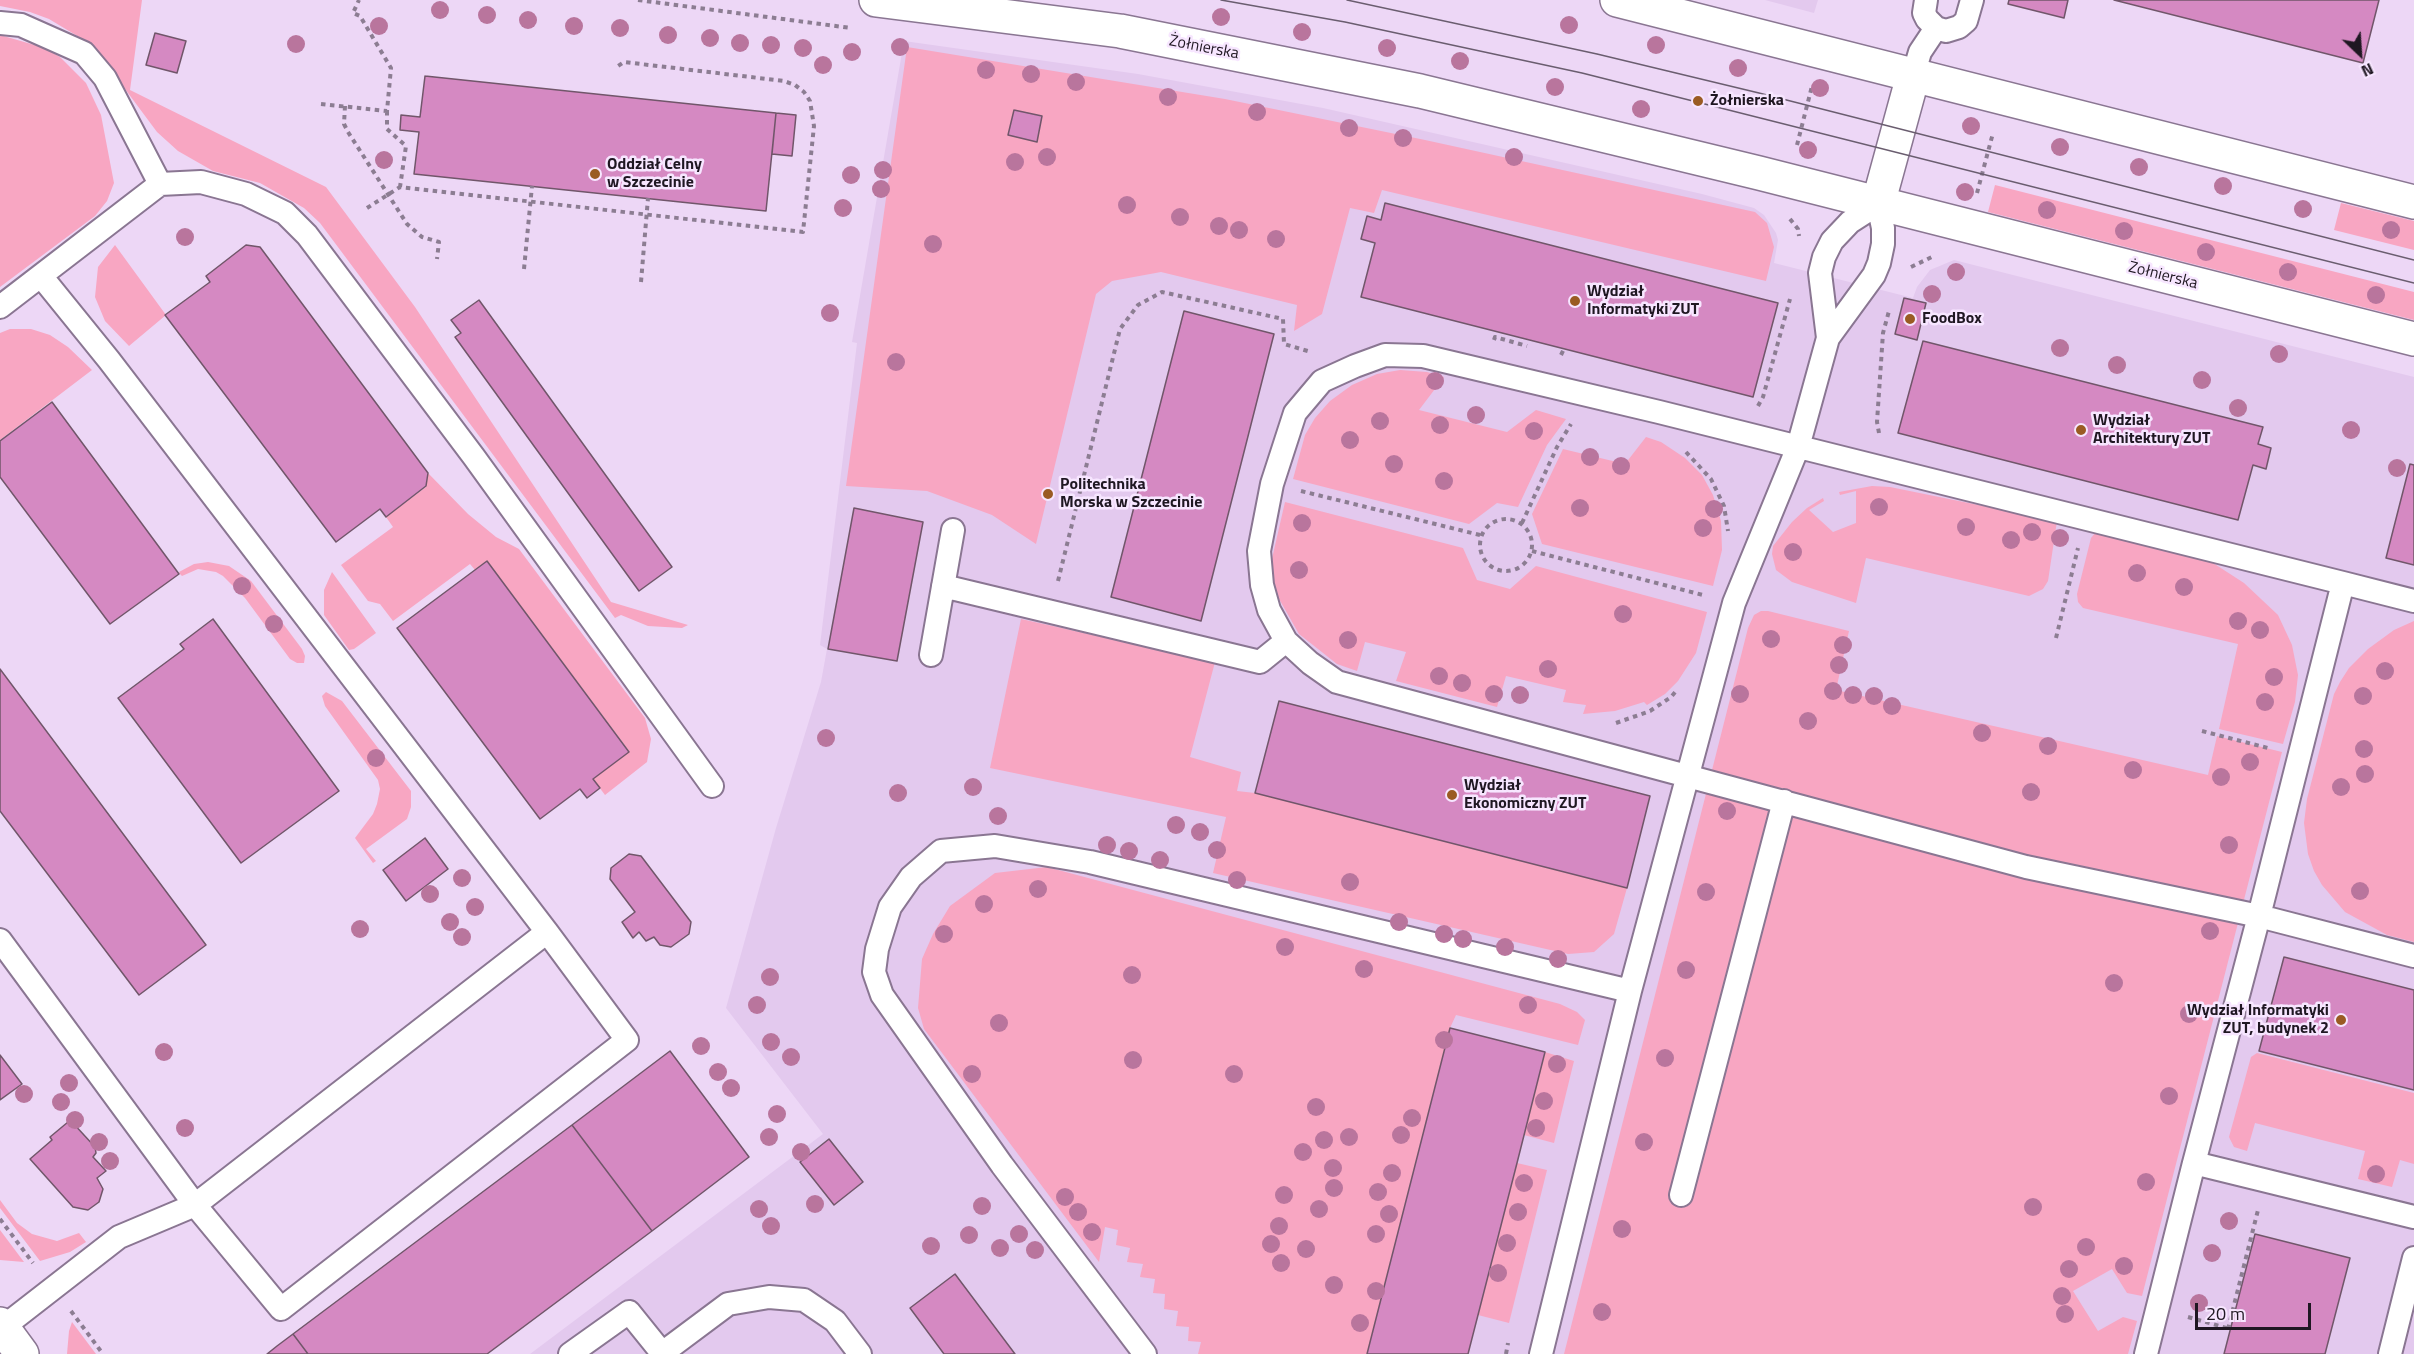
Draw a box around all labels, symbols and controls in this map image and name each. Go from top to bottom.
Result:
north arrow [2330,24,2390,84]
street label: Żołnierska [1168,32,1240,64]
text: N [2358,57,2378,84]
place label: Żołnierska [1710,91,1784,111]
marker: Żołnierska [1691,94,1705,108]
place label: Oddział Celny w Szczecinie [607,155,702,193]
marker: Oddział Celny w Szczecinie [588,167,602,181]
street label: Żołnierska [2126,258,2200,294]
place label: Wydział Informatyki ZUT [1587,282,1699,320]
marker: Wydział Informatyki ZUT [1568,294,1582,308]
place label: FoodBox [1922,309,1982,329]
marker: FoodBox [1903,312,1917,326]
place label: Wydział Architektury ZUT [2093,411,2210,449]
marker: Wydział Architektury ZUT [2074,423,2088,437]
place label: Politechnika Morska w Szczecinie [1060,475,1202,513]
marker: Politechnika Morska w Szczecinie [1041,487,1055,501]
place label: Wydział Ekonomiczny ZUT [1464,776,1586,814]
marker: Wydział Ekonomiczny ZUT [1445,788,1459,802]
place label: Wydział Informatyki ZUT, budynek 2 [2187,1001,2329,1039]
marker: Wydział Informatyki ZUT, budynek 2 [2334,1013,2348,1027]
scale bar [2198,1291,2314,1329]
text: 20 m [2206,1300,2245,1327]

